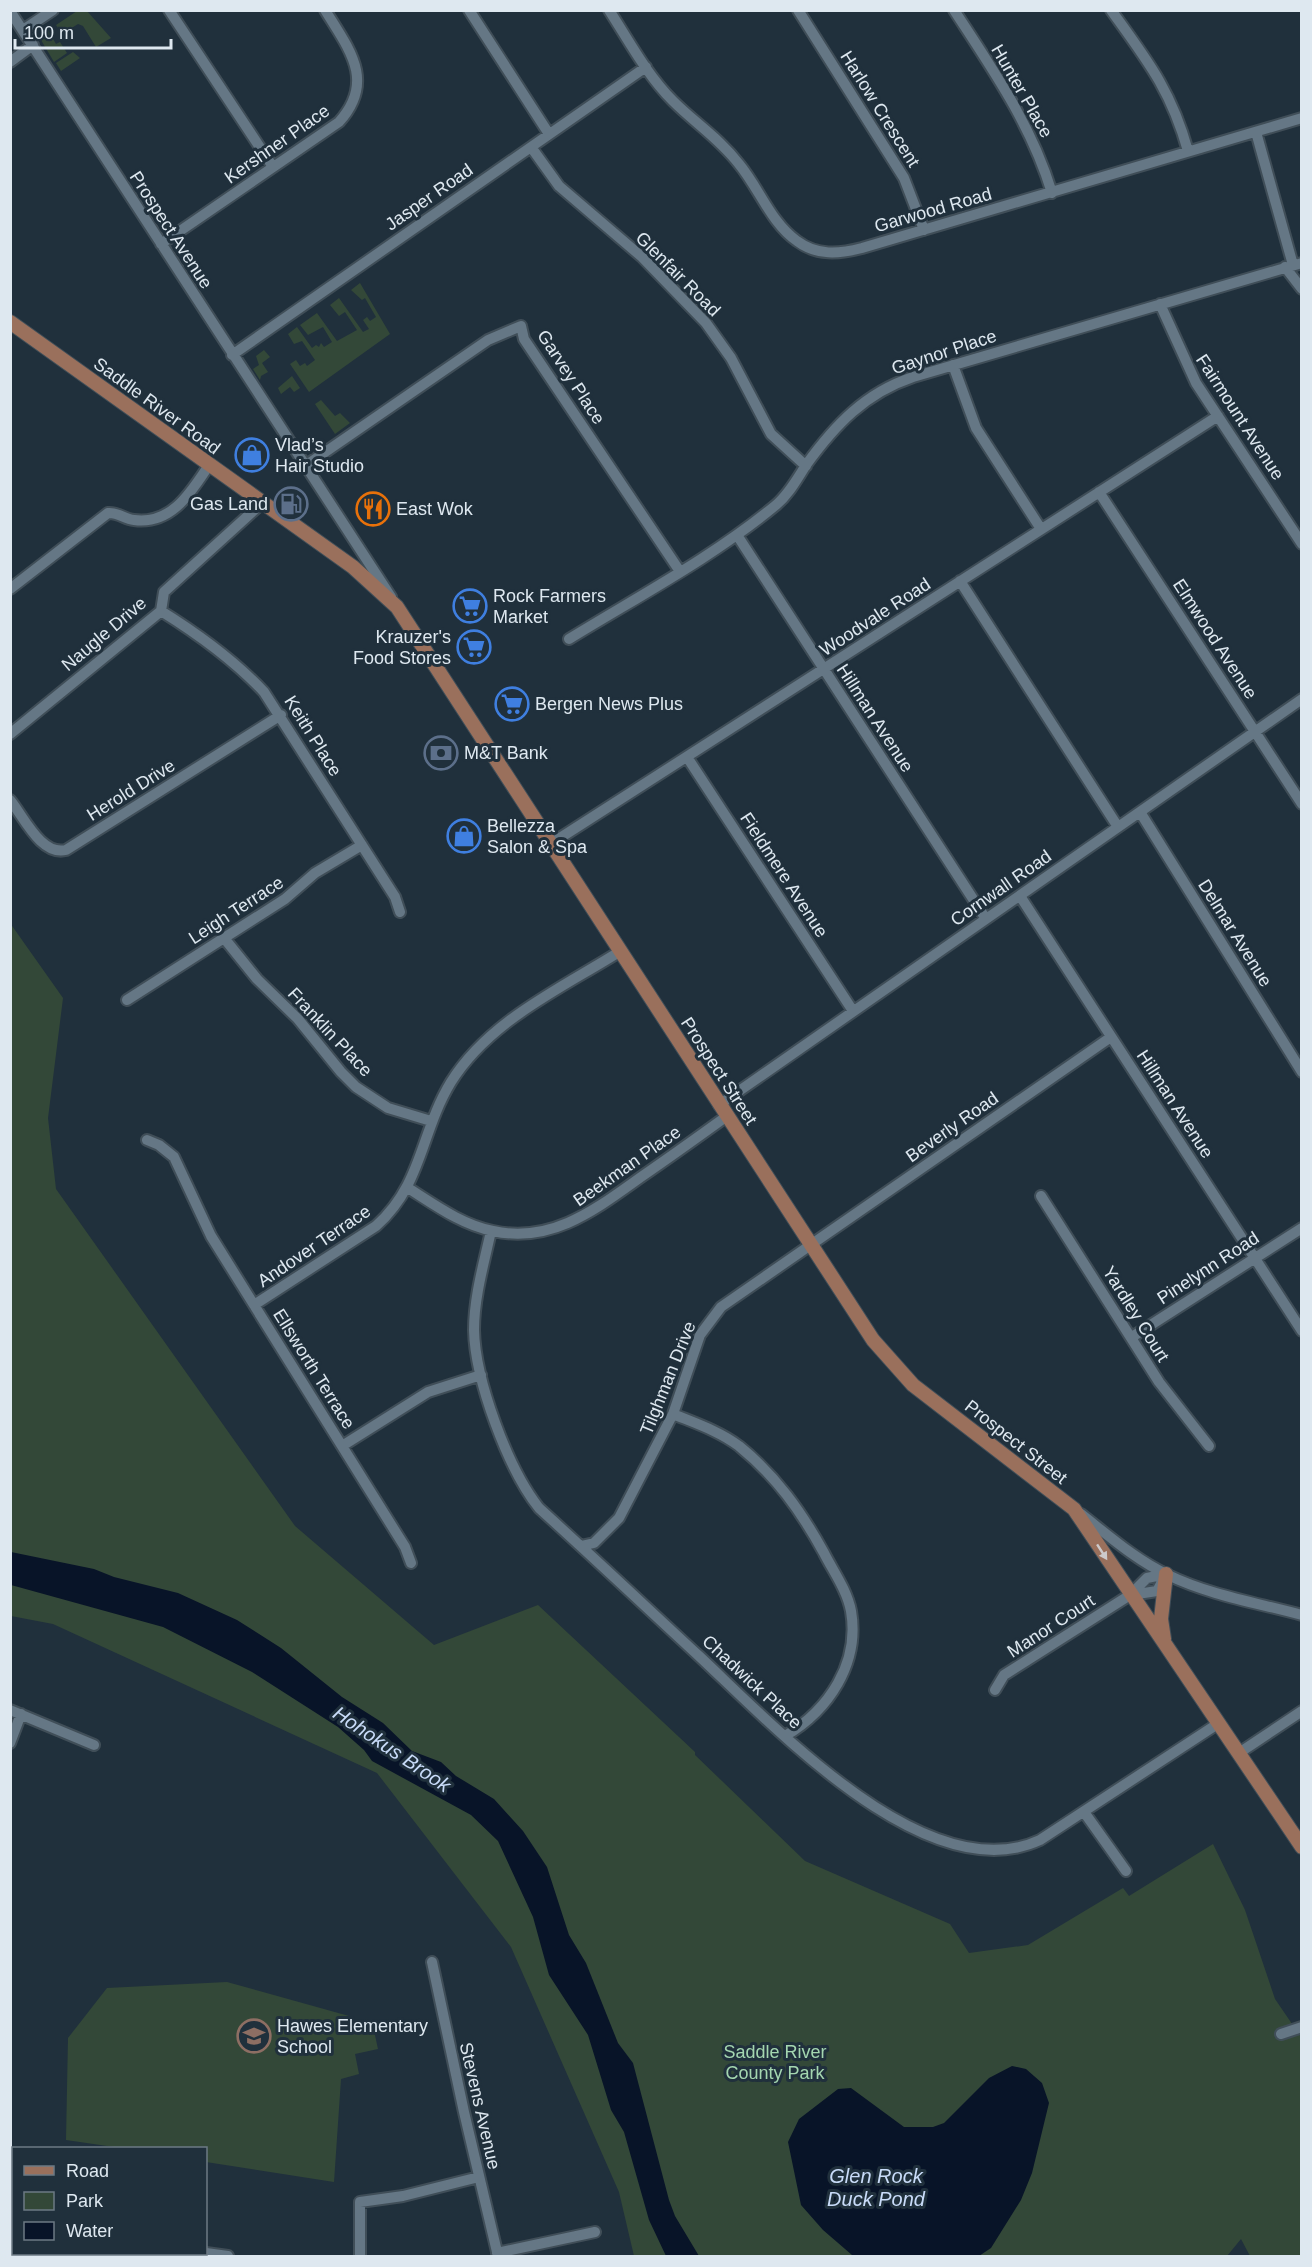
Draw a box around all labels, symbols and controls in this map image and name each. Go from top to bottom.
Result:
scale bar [15,12,171,50]
text: 100 m [24,23,74,43]
street label: Hunter Place [987,41,1057,141]
street label: Harlow Crescent [836,47,924,171]
street label: Kershner Place [221,101,333,187]
street label: Jasper Road [381,160,477,234]
street label: Prospect Avenue [126,168,216,292]
street label: Garwood Road [872,184,994,236]
street label: Glenfair Road [632,228,724,320]
street label: Garvey Place [533,326,609,428]
street label: Gaynor Place [889,326,999,378]
street label: Fairmount Avenue [1192,350,1288,484]
street label: Saddle River Road [90,354,224,458]
place label: Vlad’s Hair Studio [275,435,364,476]
shop icon: Vlad’s Hair Studio [234,437,270,473]
fuel station icon: Gas Land [273,486,309,522]
restaurant icon: East Wok [355,491,391,527]
place label: Gas Land [190,494,268,514]
place label: East Wok [396,499,474,519]
street label: Woodvale Road [816,574,934,660]
street label: Elmwood Avenue [1169,575,1261,703]
place label: Rock Farmers Market [493,586,606,627]
supermarket icon: Rock Farmers Market [452,588,488,624]
street label: Naugle Drive [58,593,150,675]
place label: Krauzer's Food Stores [353,627,451,668]
supermarket icon: Krauzer's Food Stores [456,629,492,665]
street label: Hillman Avenue [833,660,917,776]
supermarket icon: Bergen News Plus [494,686,530,722]
street label: Keith Place [280,692,346,780]
place label: Bergen News Plus [535,694,683,714]
bank icon: M&T Bank [423,735,459,771]
place label: M&T Bank [464,743,549,763]
street label: Herold Drive [83,755,179,825]
street label: Fieldmere Avenue [736,809,832,941]
place label: Bellezza Salon & Spa [487,816,588,857]
shop icon: Bellezza Salon & Spa [446,818,482,854]
street label: Cornwall Road [947,846,1055,930]
street label: Leigh Terrace [185,872,287,948]
street label: Delmar Avenue [1194,876,1276,990]
street label: Franklin Place [284,983,376,1081]
street label: Prospect Street [677,1014,761,1128]
street label: Hillman Avenue [1133,1046,1217,1162]
street label: Beverly Road [902,1088,1002,1166]
street label: Beekman Place [570,1122,684,1210]
street label: Andover Terrace [254,1201,374,1291]
street label: Pinelynn Road [1153,1228,1263,1308]
street label: Yardley Court [1099,1263,1173,1365]
street label: Ellsworth Terrace [269,1305,359,1433]
street label: Tilghman Drive [636,1318,700,1438]
street label: Prospect Street [961,1396,1071,1488]
one-way arrow [1097,1544,1108,1560]
street label: Manor Court [1004,1590,1098,1662]
street label: Chadwick Place [698,1631,806,1733]
water label: Hohokus Brook [329,1702,456,1797]
place label: Hawes Elementary School [277,2016,428,2057]
school or university icon: Hawes Elementary School [236,2018,272,2054]
street label: Stevens Avenue [456,2041,504,2171]
park label: Saddle River County Park [723,2042,827,2083]
legend [12,2147,207,2255]
text: Road [66,2161,109,2181]
water label: Glen Rock Duck Pond [827,2165,926,2210]
text: Park [66,2191,104,2211]
text: Water [66,2221,113,2241]

